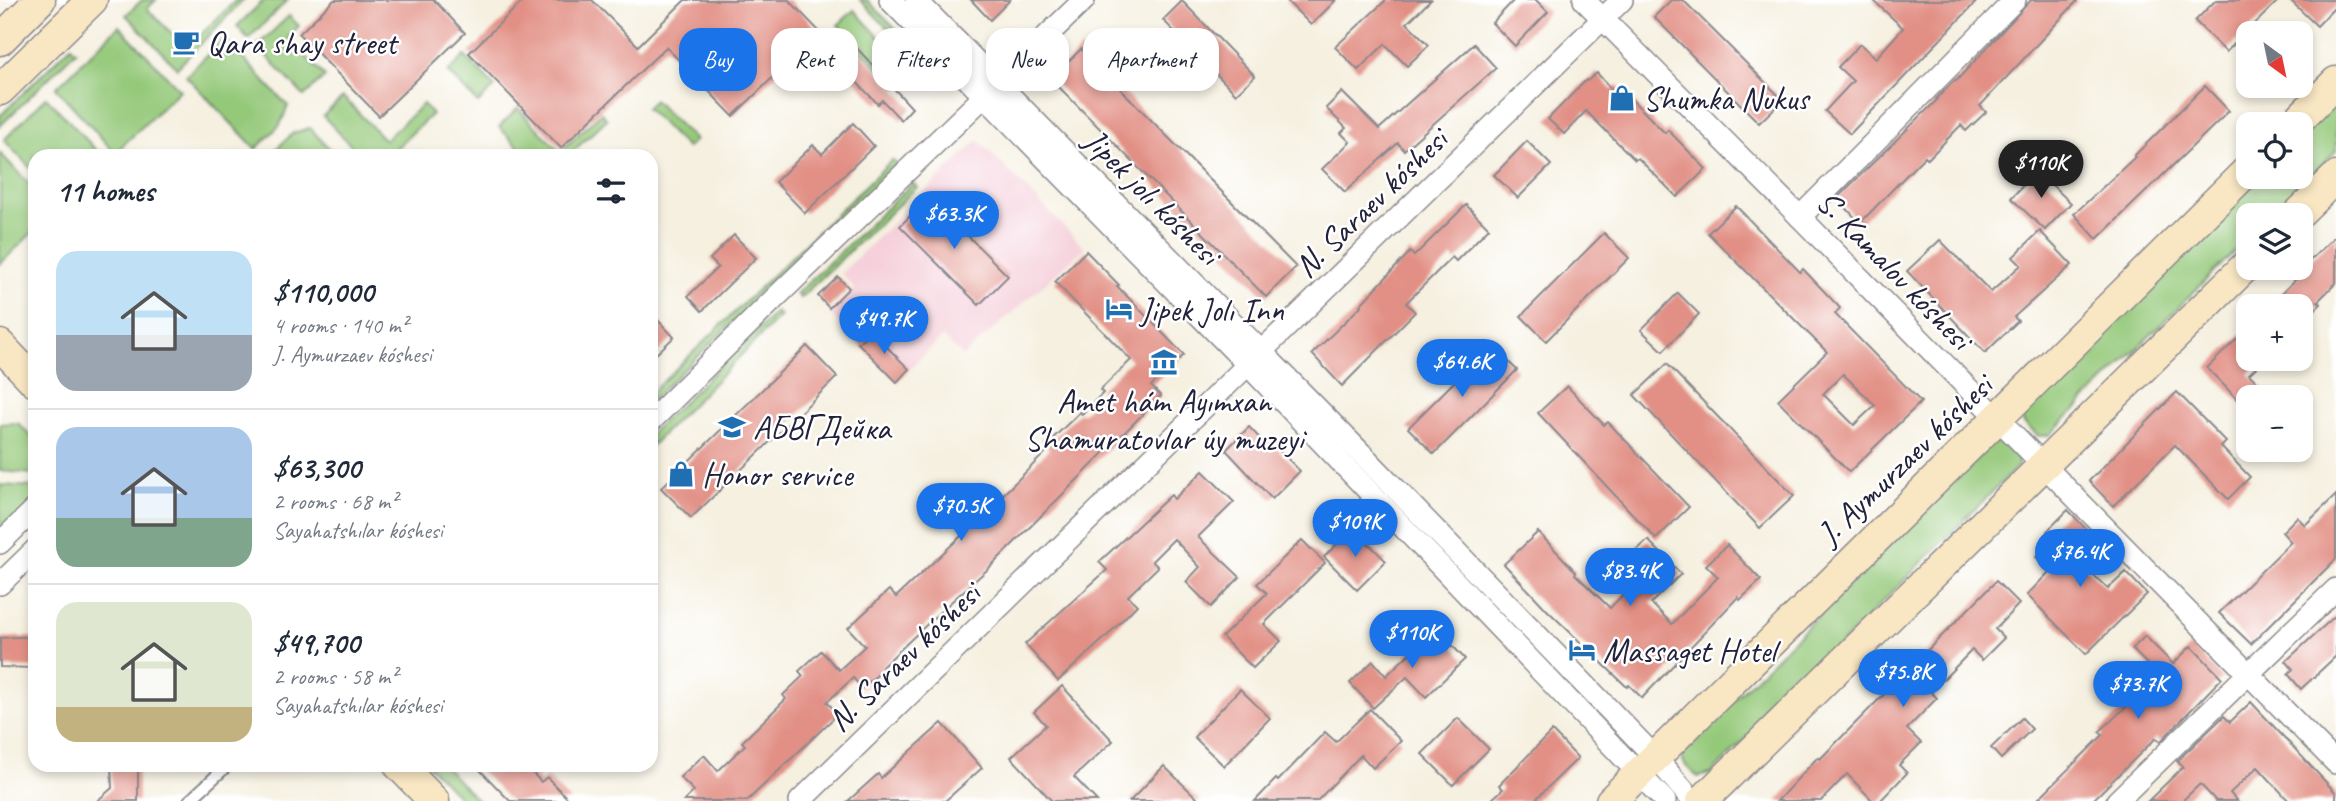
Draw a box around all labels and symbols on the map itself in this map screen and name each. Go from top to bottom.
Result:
north arrow [2236,21,2314,98]
place label: Qara shay street [207,22,400,64]
cafe icon: Qara shay street [171,27,201,57]
place label: Shumka Nukus [1643,78,1811,120]
shop icon: Shumka Nukus [1607,83,1637,113]
street label: N. Saraev kóshesi [1285,116,1459,286]
street label: Jipek jolı kóshesi [1074,118,1232,276]
pin: $110K [1992,140,2090,200]
street label: S. Kamalov kóshesi [1808,181,1984,361]
pin: $63.3K [897,191,1011,251]
place label: Jipek Jolı Inn [1138,289,1284,331]
hotel icon: Jipek Jolı Inn [1104,294,1134,324]
pin: $49.7K [827,296,941,356]
pin: $64.6K [1405,340,1519,399]
museum icon: Amet hám Ayımxan Shamuratovlar úy muzeyi [1149,347,1179,377]
street label: J. Aymurzaev kóshesi [1807,363,2004,555]
place label: Amet hám Ayımxan Shamuratovlar úy muzeyi [1025,380,1307,460]
place label: АБВГДейка [753,407,893,449]
school or university icon: АБВГДейка [717,412,747,442]
place label: Honor service [702,454,855,496]
shop icon: Honor service [666,459,696,489]
pin: $70.5K [904,484,1018,543]
pin: $109K [1306,500,1404,559]
pin: $76.4K [2023,530,2137,589]
pin: $83.4K [1573,548,1687,608]
street label: N. Saraev kóshesi [818,570,992,740]
pin: $110K [1363,610,1461,670]
place label: Massaget Hotel [1603,630,1781,672]
hotel icon: Massaget Hotel [1567,635,1597,665]
pin: $75.8K [1846,650,1960,709]
pin: $73.7K [2081,662,2195,721]

